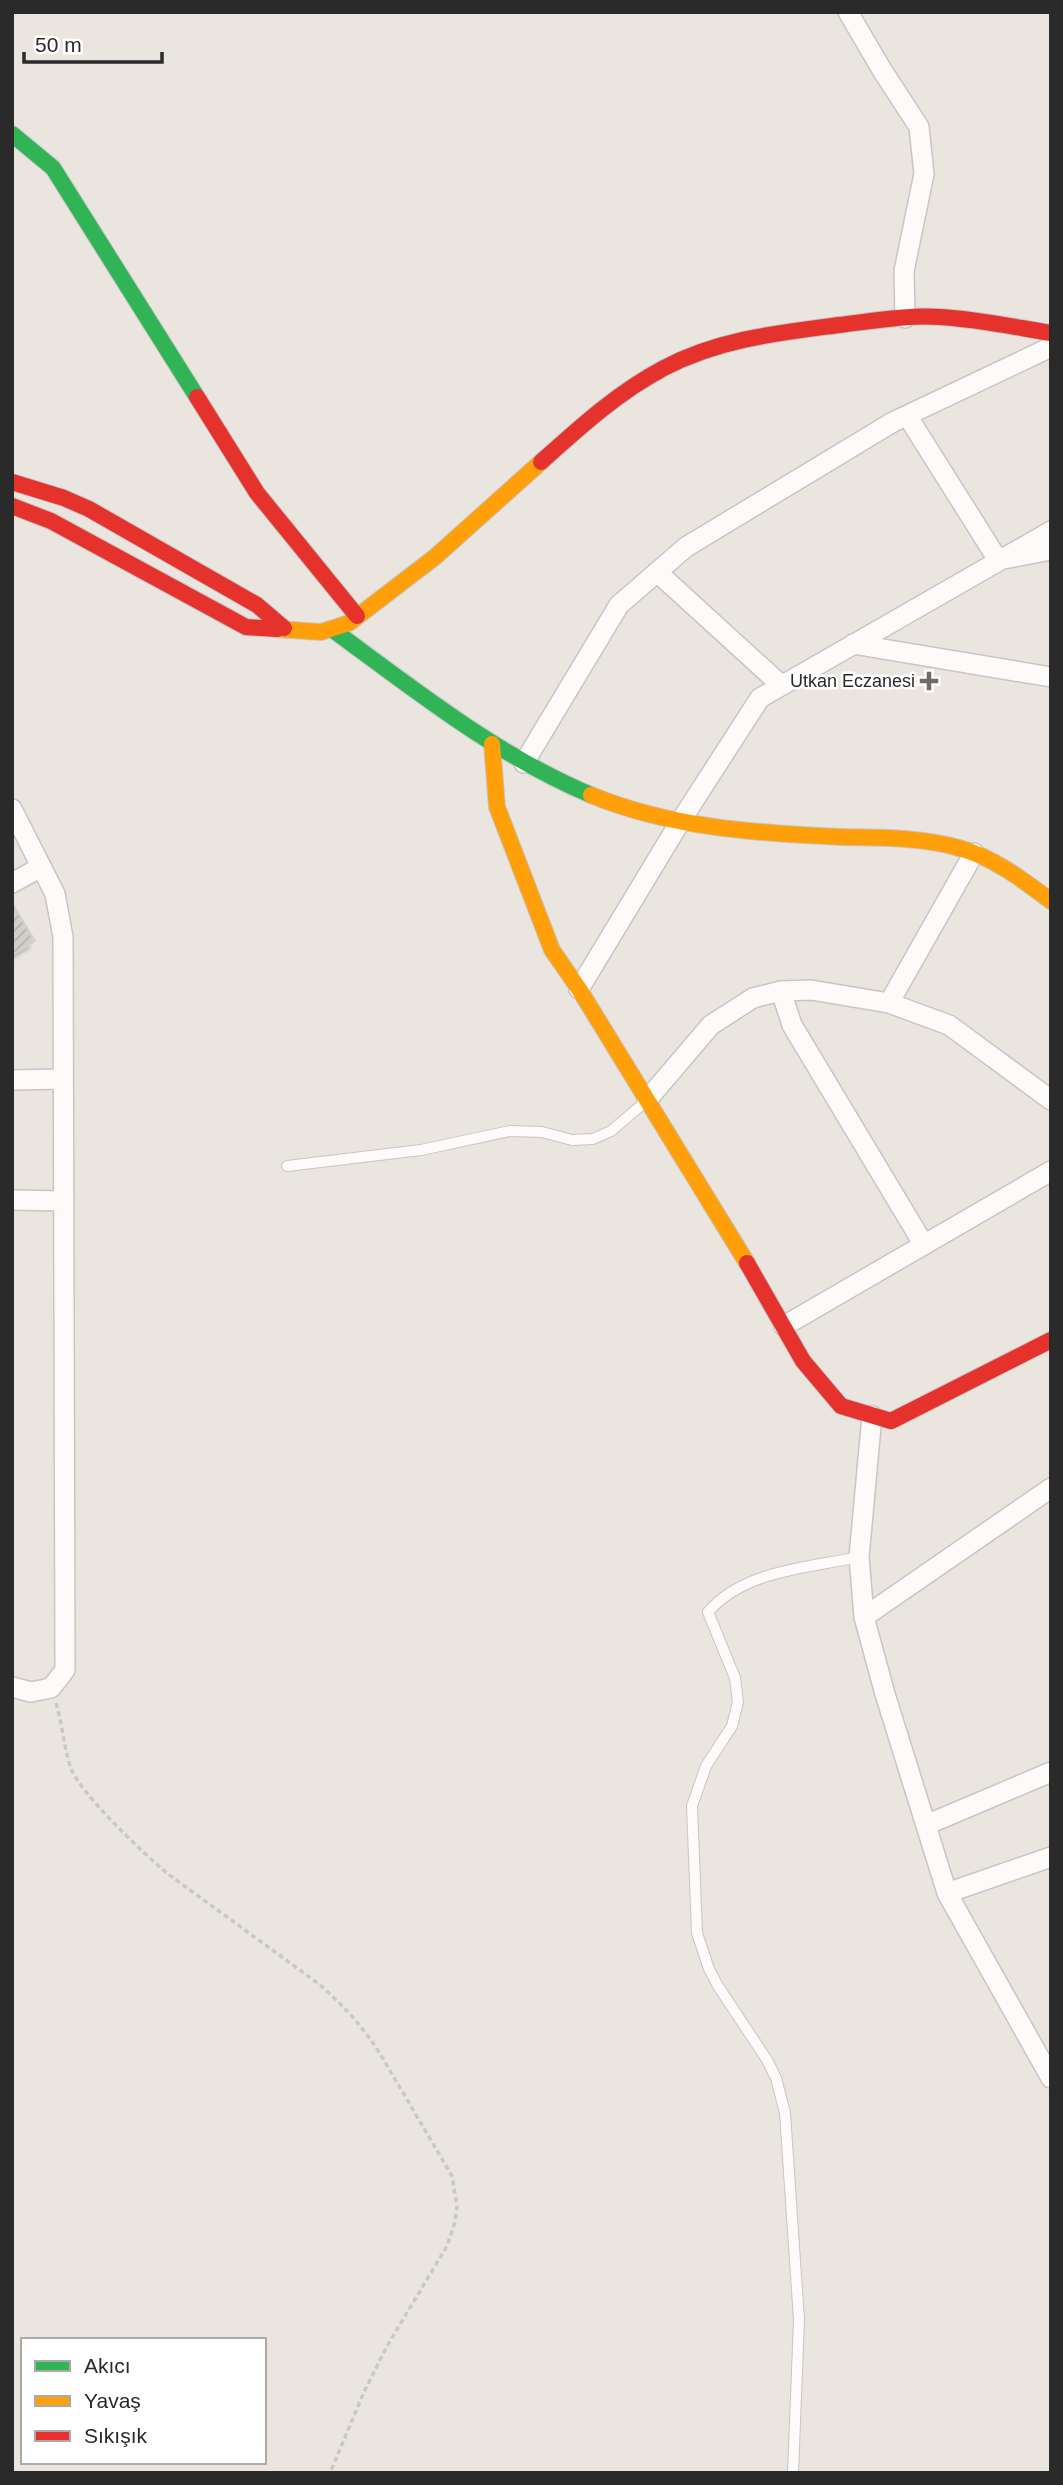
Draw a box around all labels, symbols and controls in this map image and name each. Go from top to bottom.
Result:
scale bar [24,21,163,65]
text: 50 m [35,33,82,56]
place label: Utkan Eczanesi [790,671,915,691]
marker: Utkan Eczanesi [921,673,937,689]
legend [21,2338,266,2464]
text: Akıcı [84,2354,131,2377]
text: Yavaş [84,2389,141,2412]
text: Sıkışık [84,2424,148,2447]

